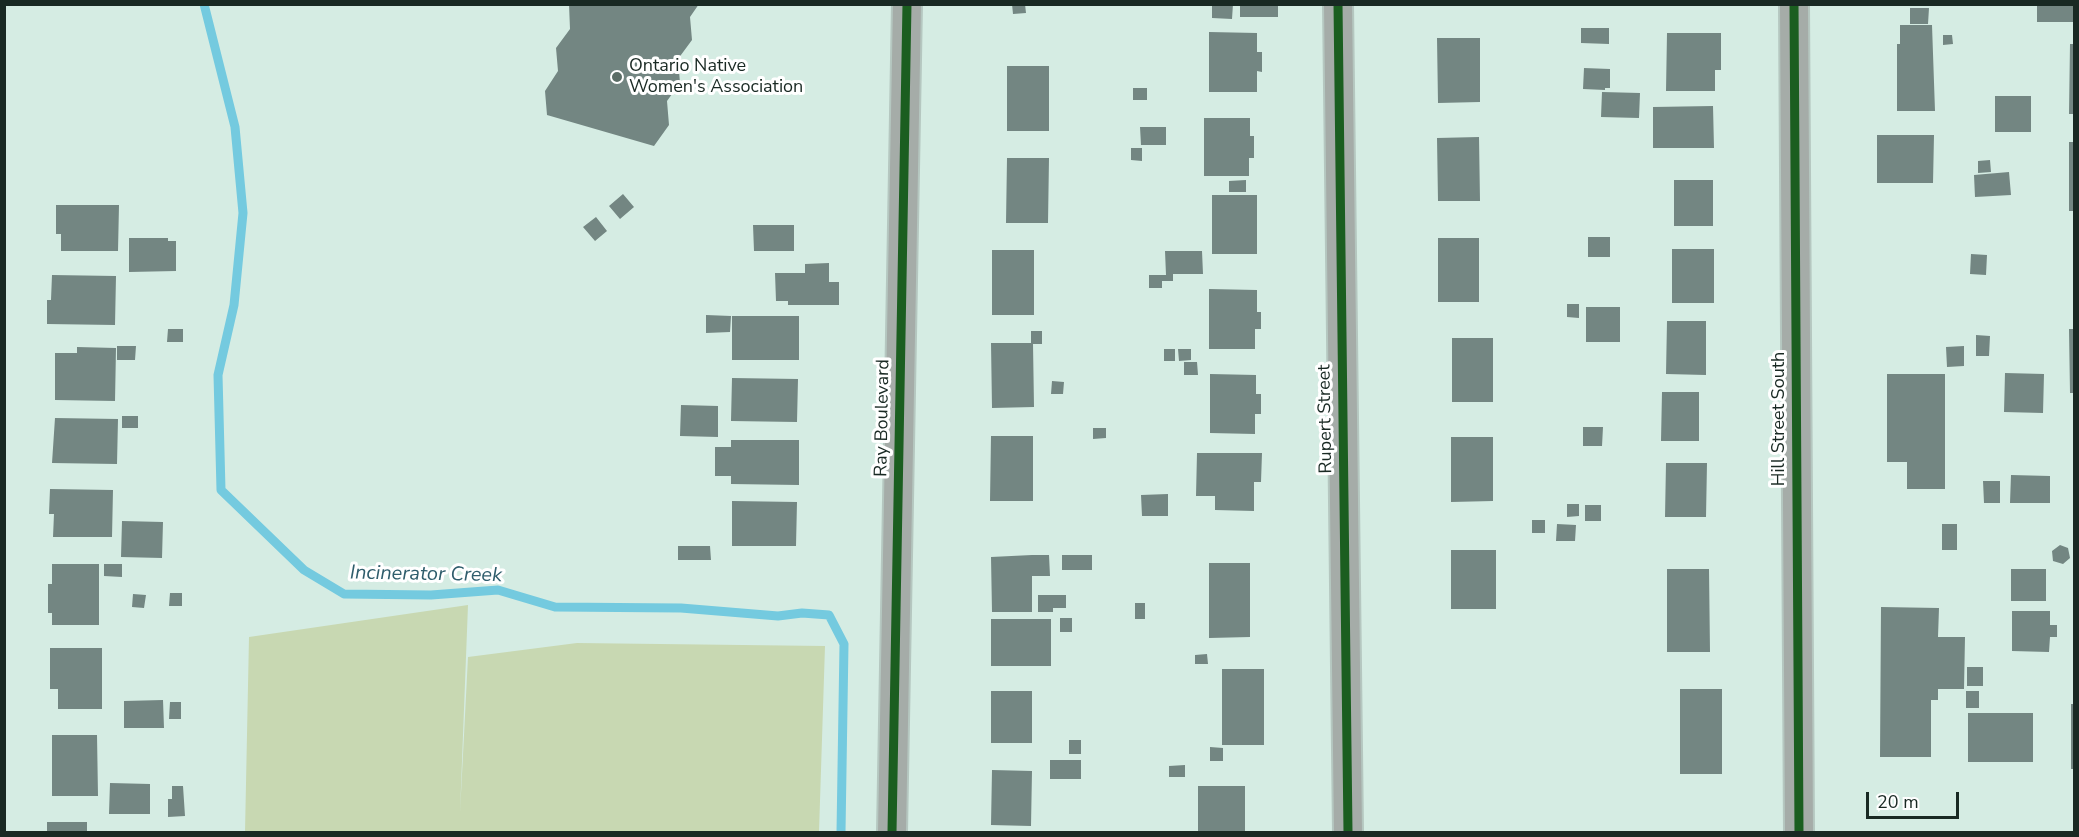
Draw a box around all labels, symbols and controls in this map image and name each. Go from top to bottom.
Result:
place label: Ontario Native Women's Association [629,56,803,98]
marker: Ontario Native Women's Association [610,70,624,84]
street label: Hill Street South [1769,352,1791,486]
street label: Ray Boulevard [871,359,895,477]
street label: Rupert Street [1314,364,1338,474]
water label: Incinerator Creek [350,562,502,588]
scale bar [1869,780,1962,818]
text: 20 m [1877,790,1919,814]

